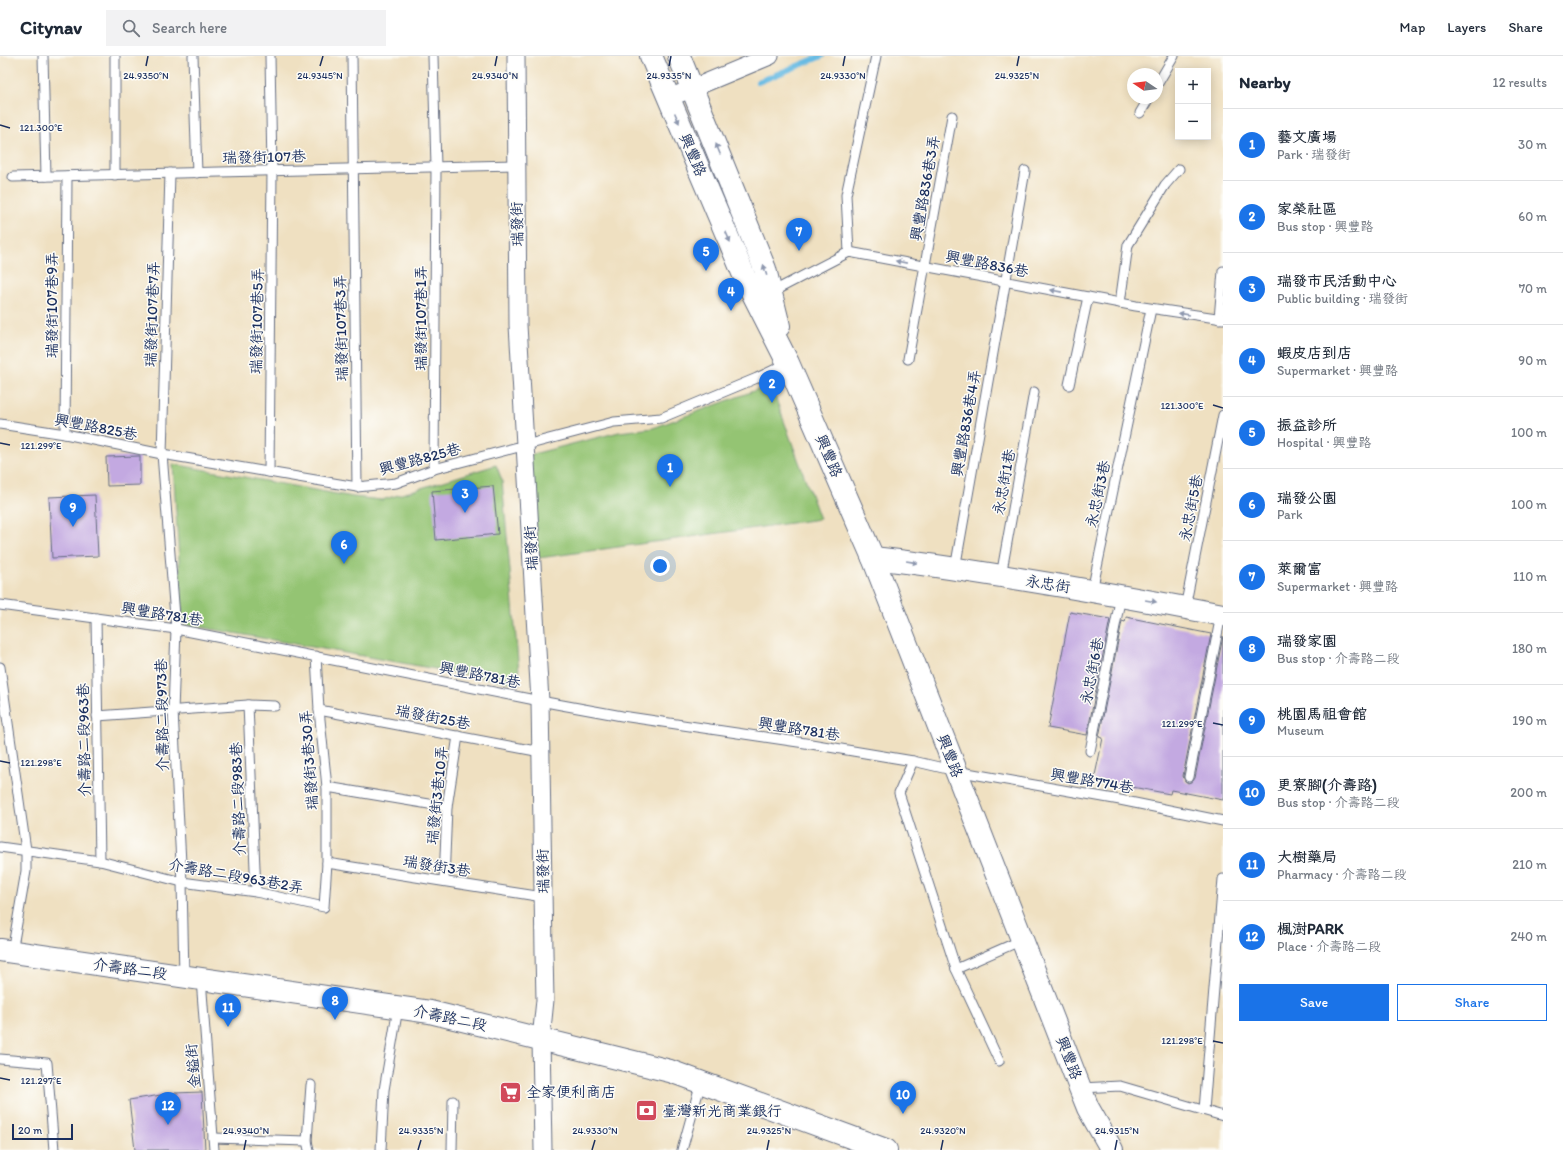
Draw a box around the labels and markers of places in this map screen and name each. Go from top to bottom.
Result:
pin: 7 [786,218,812,251]
pin: 5 [693,238,719,271]
pin: 4 [718,278,744,311]
pin: 2 [759,370,785,403]
pin: 1 [657,454,683,487]
pin: 3 [452,480,478,513]
pin: 9 [60,494,86,527]
pin: 6 [331,531,357,564]
pin: 8 [322,987,348,1020]
pin: 11 [215,994,241,1027]
supermarket icon: 全家便利商店 [497,1079,523,1105]
pin: 10 [890,1081,916,1114]
place label: 全家便利商店 [526,1083,616,1101]
pin: 12 [155,1092,181,1125]
bank icon: 臺灣新光商業銀行 [634,1098,660,1124]
place label: 臺灣新光商業銀行 [662,1102,782,1120]

